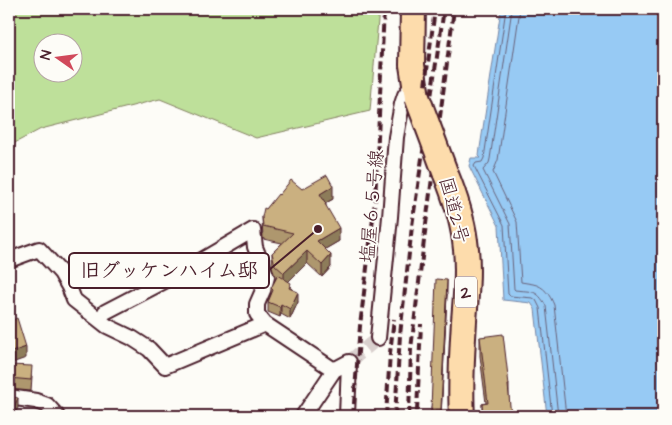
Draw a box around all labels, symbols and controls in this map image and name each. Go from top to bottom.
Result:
north arrow [32,32,82,82]
text: N [36,48,57,62]
street label: 塩屋６５号線 [354,148,391,264]
street label: 国道2号 [432,174,475,247]
callout: 旧グッケンハイム邸 [69,253,269,288]
text: 旧グッケンハイム邸 [80,257,258,285]
road number: 2 [455,276,477,308]

